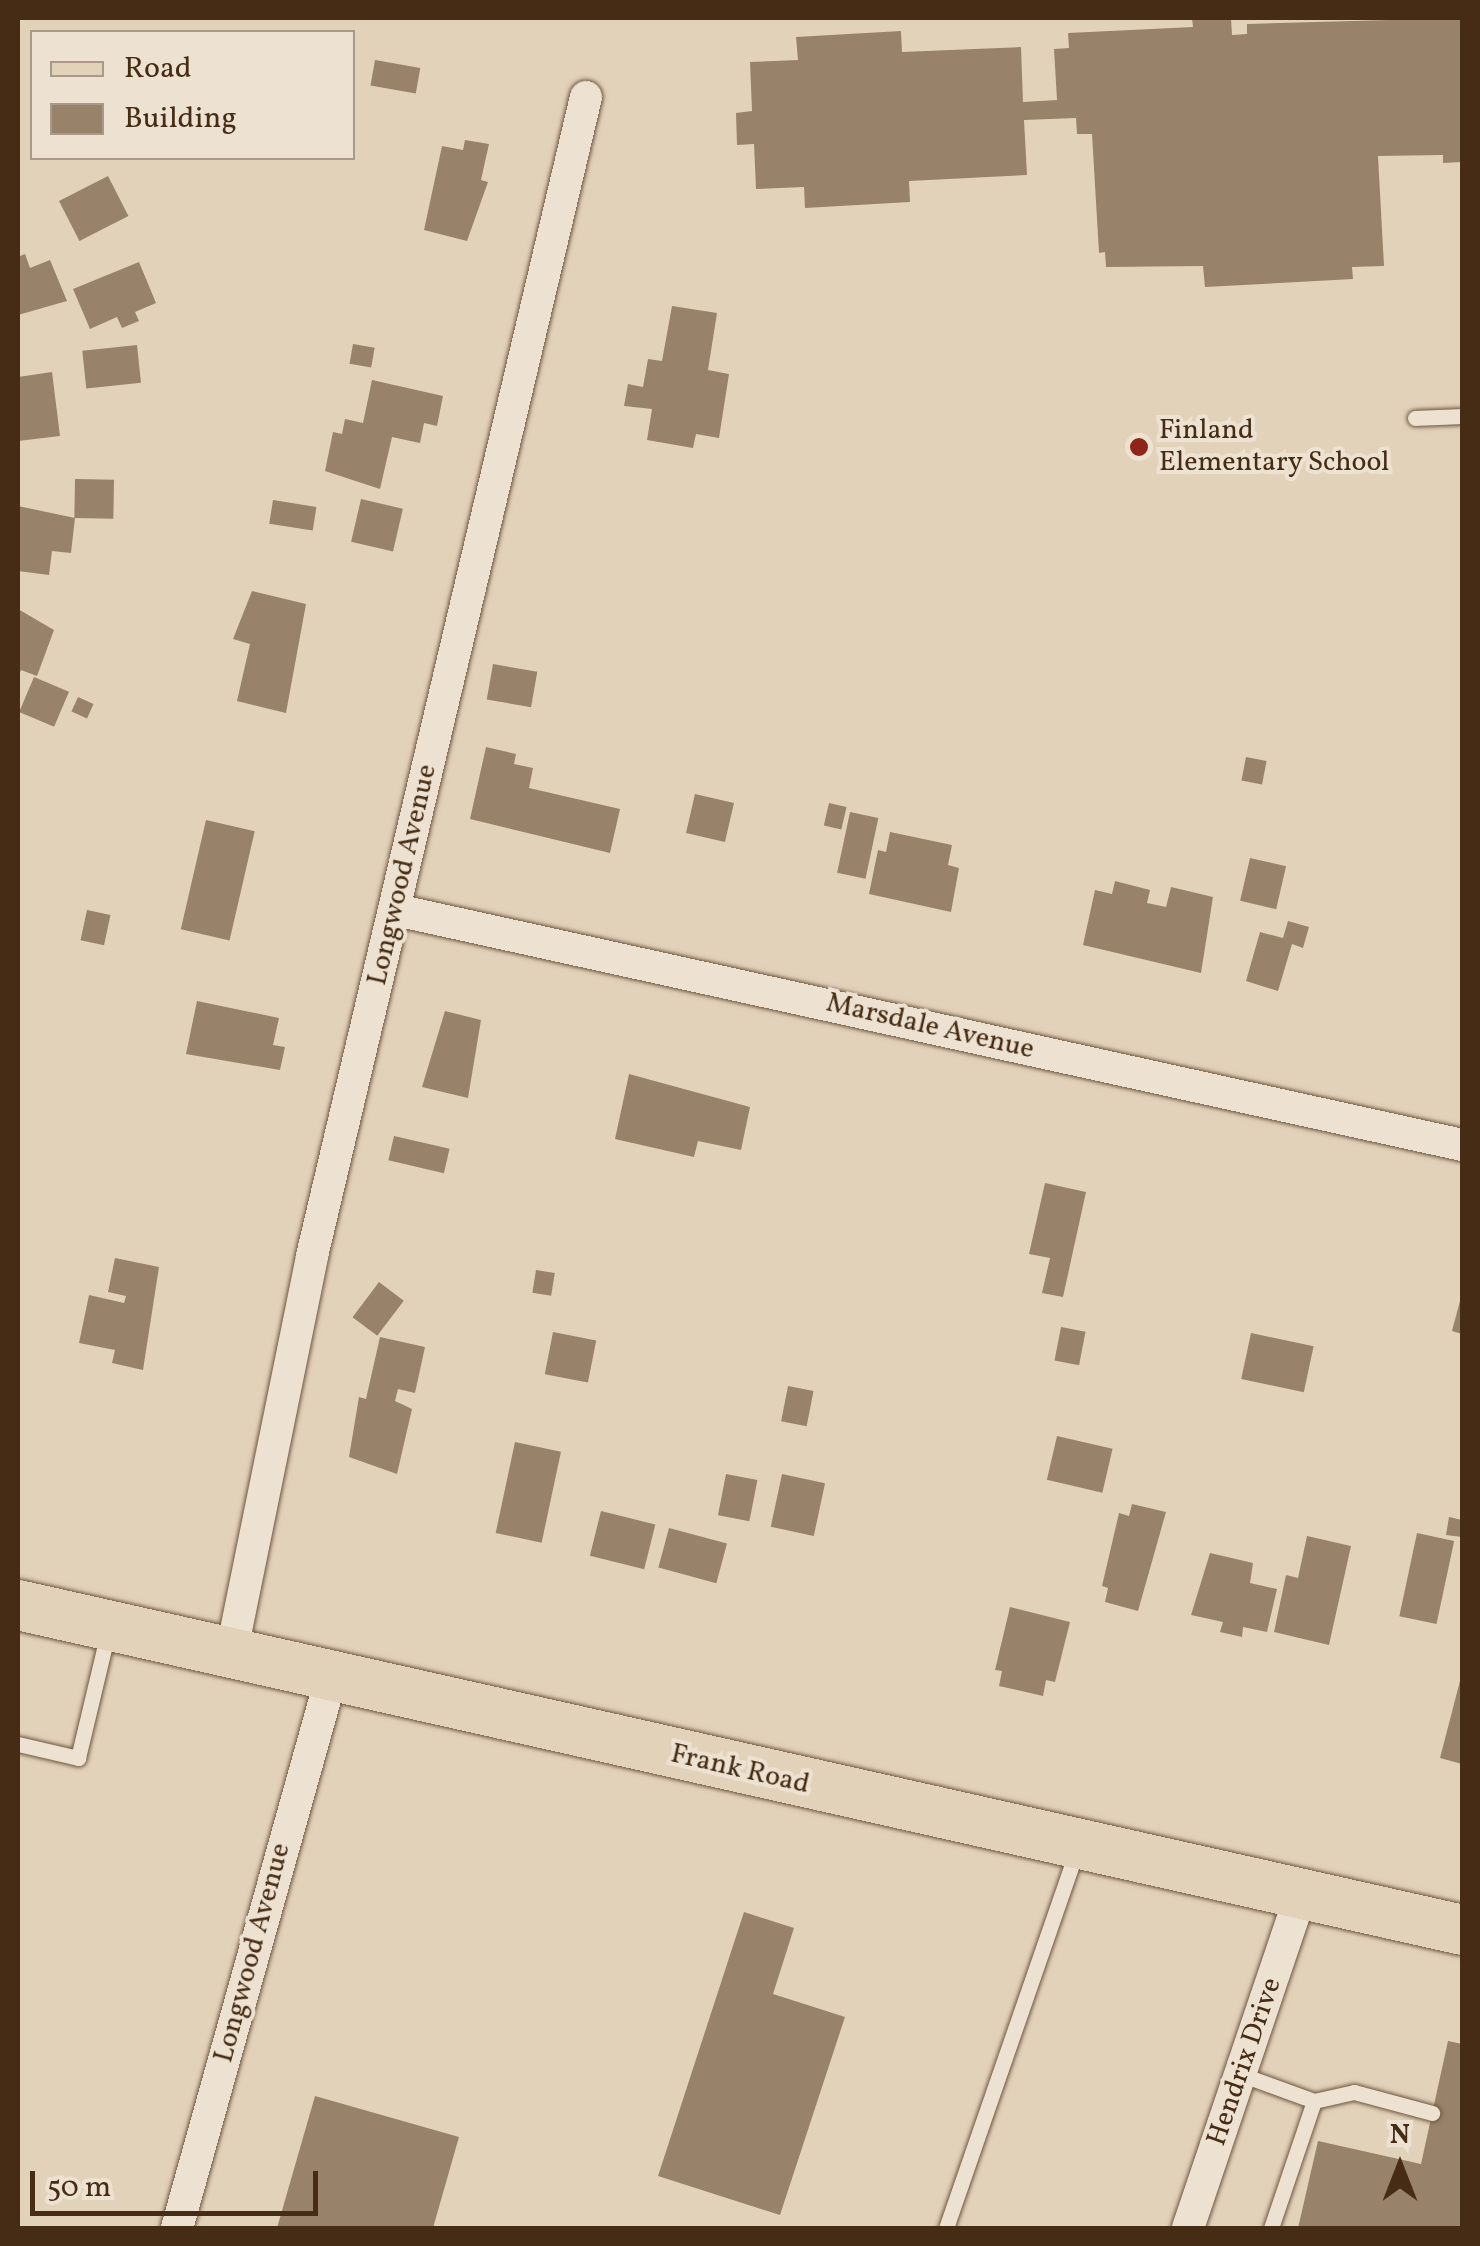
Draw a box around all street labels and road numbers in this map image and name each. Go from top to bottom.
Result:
street label: Longwood Avenue [361,761,445,989]
street label: Marsdale Avenue [823,987,1037,1067]
street label: Frank Road [667,1738,813,1802]
street label: Longwood Avenue [208,1840,298,2066]
street label: Hendrix Drive [1201,1974,1289,2150]

